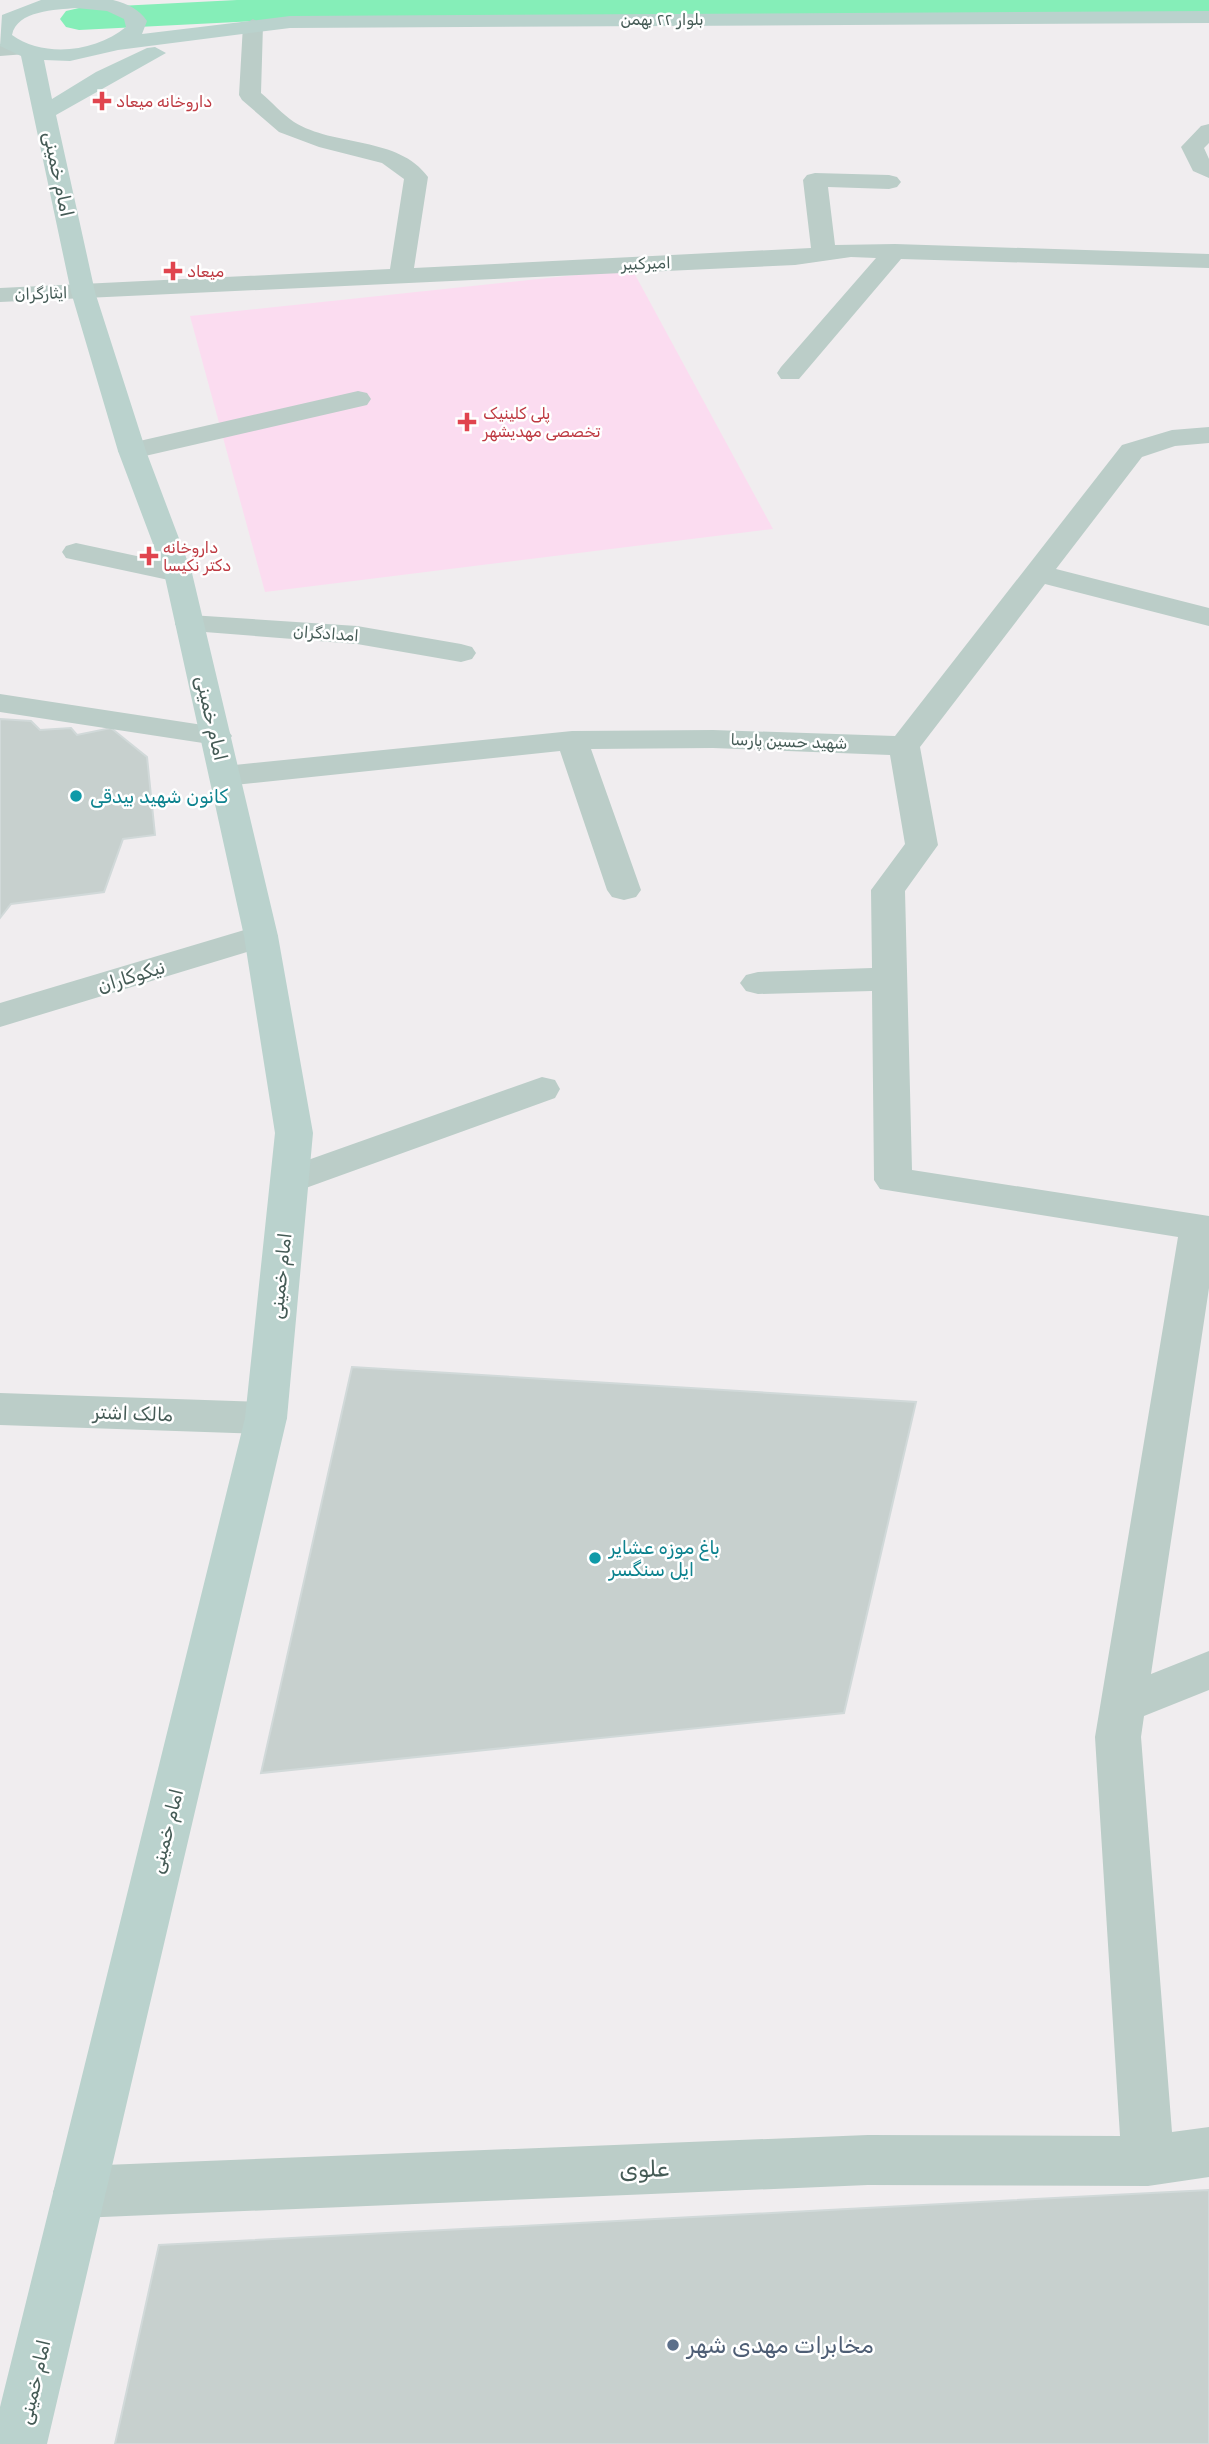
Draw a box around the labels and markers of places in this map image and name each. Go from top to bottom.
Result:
place label: داروخانه میعاد [116,92,212,112]
marker: داروخانه میعاد [94,93,110,109]
place label: میعاد [187,262,224,281]
marker: میعاد [165,263,181,279]
place label: پلی کلینیک تخصصی مهدیشهر [482,404,601,442]
marker: پلی کلینیک تخصصی مهدیشهر [457,412,477,432]
place label: داروخانه دکتر نکیسا [163,538,231,576]
marker: داروخانه دکتر نکیسا [141,548,157,564]
place label: کانون شهید بیدقی [90,785,228,808]
marker: کانون شهید بیدقی [68,788,84,804]
place label: باغ موزه عشایر ایل سنگسر [608,1536,720,1581]
marker: باغ موزه عشایر ایل سنگسر [587,1550,603,1566]
place label: مخابرات مهدی شهر [685,2331,874,2359]
marker: مخابرات مهدی شهر [665,2337,681,2353]

